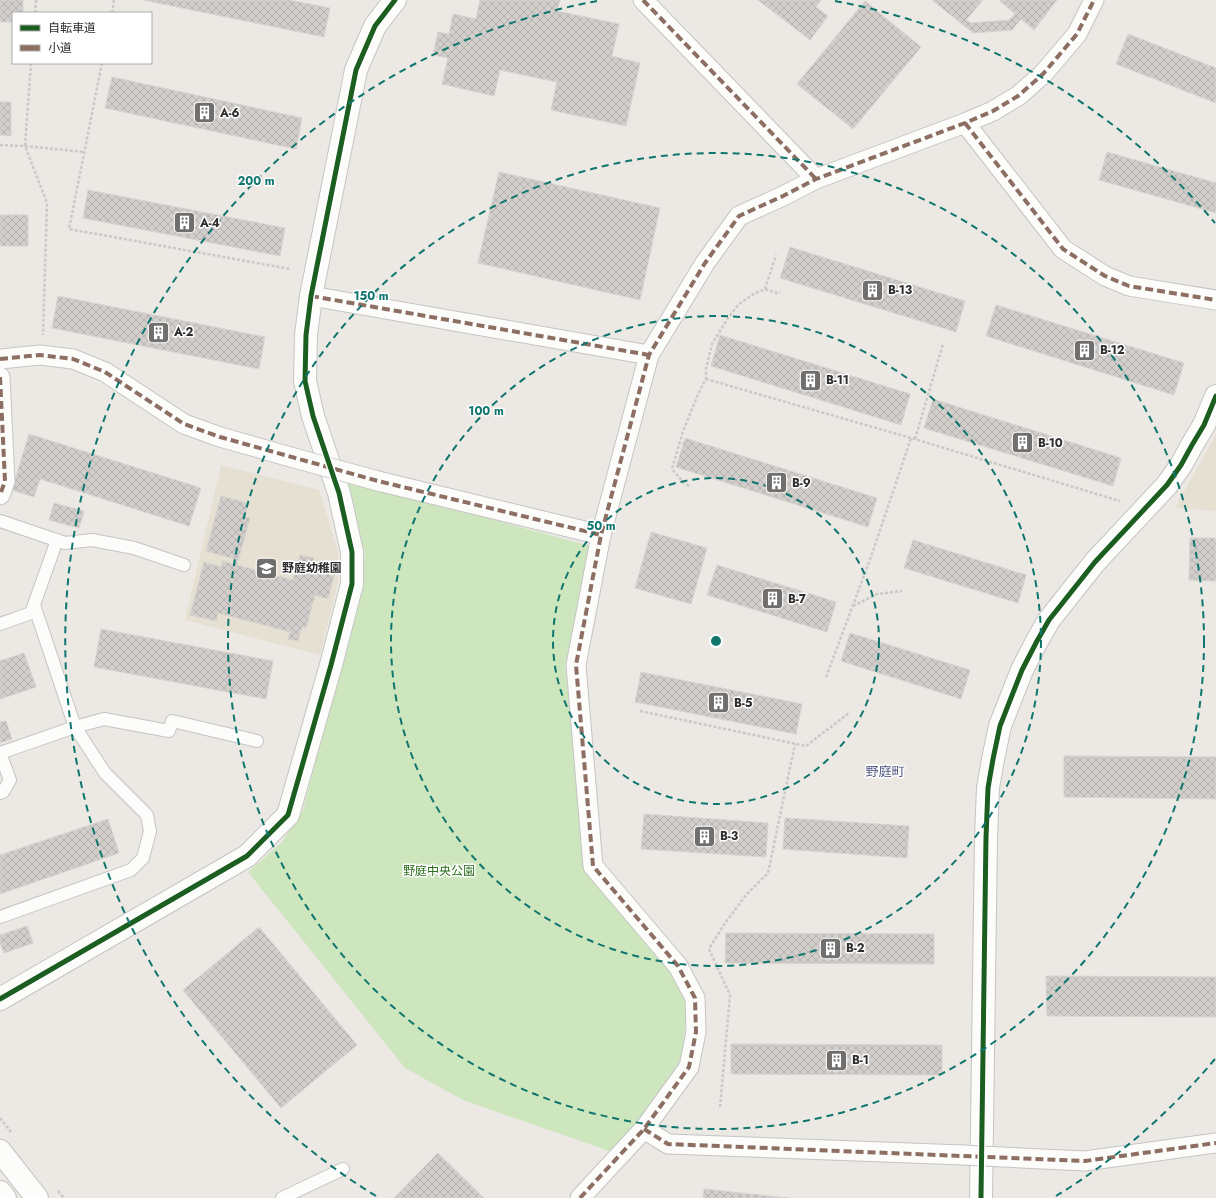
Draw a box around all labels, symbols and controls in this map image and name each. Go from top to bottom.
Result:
legend [12,12,152,64]
text: 自転車道 [48,19,96,37]
text: 小道 [48,39,72,57]
building icon: A-6 [191,100,217,126]
place label: A-6 [219,104,240,122]
text: 200 m [237,172,275,190]
building icon: A-4 [171,210,197,236]
place label: A-4 [199,214,220,232]
building icon: B-13 [860,277,886,303]
place label: B-13 [888,281,913,299]
text: 150 m [353,287,389,305]
building icon: A-2 [145,319,171,345]
place label: A-2 [173,323,193,341]
building icon: B-12 [1072,337,1098,363]
place label: B-12 [1100,341,1125,359]
building icon: B-11 [798,367,824,393]
place label: B-11 [826,371,849,389]
text: 100 m [468,402,504,420]
building icon: B-10 [1010,430,1036,456]
place label: B-10 [1038,434,1063,452]
building icon: B-9 [763,470,789,496]
place label: B-9 [792,474,811,492]
text: 50 m [586,517,616,535]
school or university icon: 野庭幼稚園 [254,555,280,581]
place label: 野庭幼稚園 [282,559,342,577]
building icon: B-7 [759,586,785,612]
place label: B-7 [788,590,807,608]
centre of rings [709,634,723,648]
building icon: B-5 [705,690,731,716]
place label: B-5 [734,694,753,712]
district label: 野庭町 [865,762,905,781]
building icon: B-3 [692,823,718,849]
place label: B-3 [720,827,739,845]
park label: 野庭中央公園 [403,862,475,880]
building icon: B-2 [817,935,843,961]
place label: B-2 [846,939,865,957]
building icon: B-1 [823,1047,849,1073]
place label: B-1 [852,1051,869,1069]

